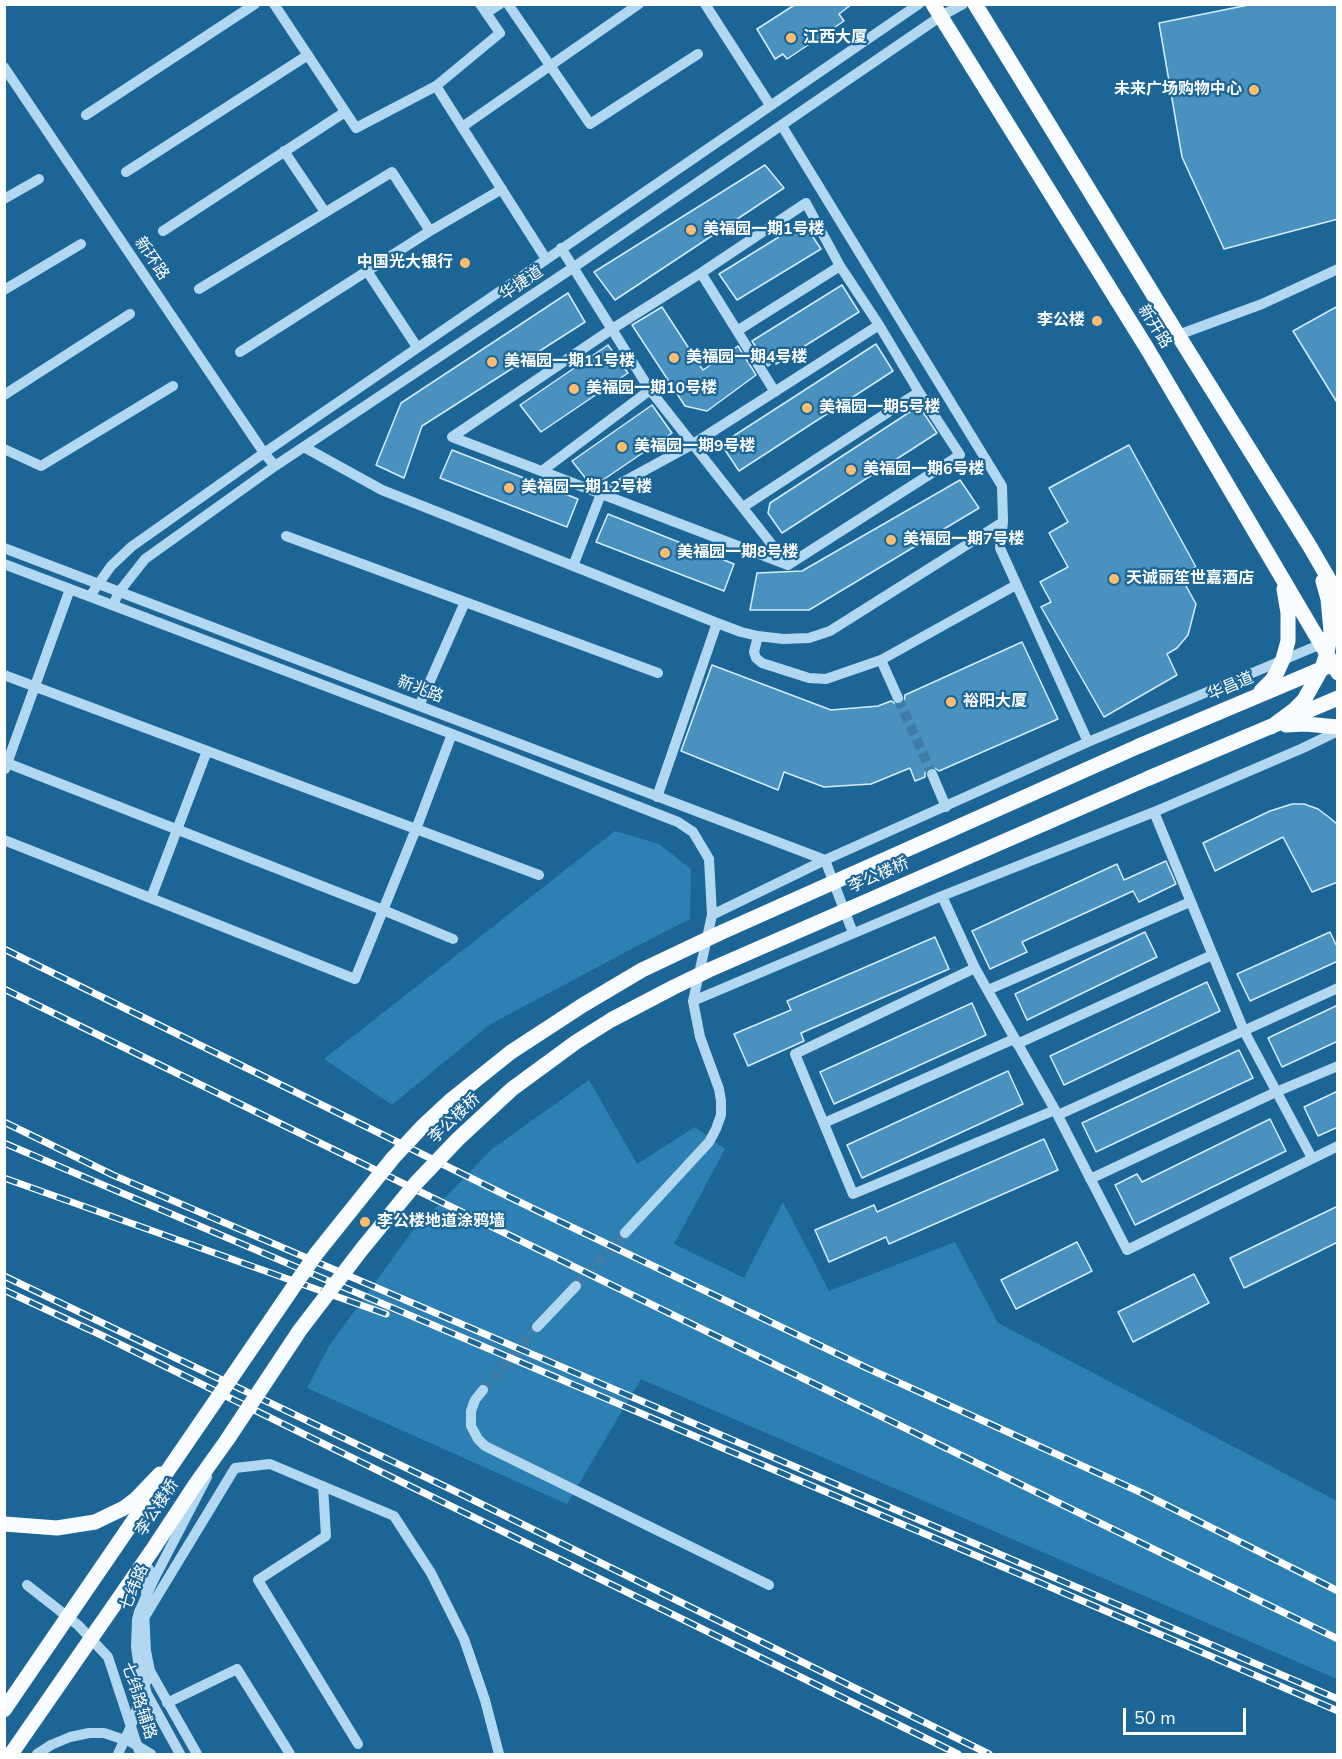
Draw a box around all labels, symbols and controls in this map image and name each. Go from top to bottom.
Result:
place label: 江西大厦 [803,28,867,48]
marker: 江西大厦 [784,31,798,45]
place label: 未来广场购物中心 [1114,80,1242,100]
marker: 未来广场购物中心 [1247,83,1261,97]
place label: 美福园一期1号楼 [703,220,825,240]
marker: 美福园一期1号楼 [684,223,698,237]
street label: 新环路 [130,234,172,284]
place label: 中国光大银行 [357,253,453,273]
marker: 中国光大银行 [458,256,472,270]
street label: 华捷道 [497,263,547,305]
street label: 新开路 [1133,302,1175,352]
place label: 李公楼 [1037,311,1085,331]
marker: 李公楼 [1090,314,1104,328]
place label: 美福园一期4号楼 [686,348,808,368]
marker: 美福园一期4号楼 [667,351,681,365]
place label: 美福园一期11号楼 [504,352,635,372]
marker: 美福园一期11号楼 [485,355,499,369]
place label: 美福园一期10号楼 [586,379,717,399]
marker: 美福园一期10号楼 [567,382,581,396]
place label: 美福园一期5号楼 [819,398,941,418]
marker: 美福园一期5号楼 [800,401,814,415]
place label: 美福园一期9号楼 [634,437,756,457]
marker: 美福园一期9号楼 [615,440,629,454]
place label: 美福园一期6号楼 [863,460,985,480]
marker: 美福园一期6号楼 [844,463,858,477]
place label: 美福园一期12号楼 [521,478,652,498]
marker: 美福园一期12号楼 [502,481,516,495]
place label: 美福园一期7号楼 [903,530,1025,550]
marker: 美福园一期7号楼 [884,533,898,547]
place label: 美福园一期8号楼 [677,543,799,563]
marker: 美福园一期8号楼 [658,546,672,560]
place label: 天诚丽笙世嘉酒店 [1126,569,1254,589]
marker: 天诚丽笙世嘉酒店 [1107,572,1121,586]
street label: 华昌道 [1205,669,1257,705]
street label: 新兆路 [394,672,446,708]
place label: 裕阳大厦 [963,692,1027,712]
marker: 裕阳大厦 [944,695,958,709]
street label: 李公楼桥 [846,854,912,898]
street label: 李公楼桥 [425,1090,485,1148]
place label: 李公楼地道涂鸦墙 [377,1212,505,1232]
marker: 李公楼地道涂鸦墙 [358,1215,372,1229]
street label: 李公楼桥 [133,1476,183,1540]
street label: 七纬路 [117,1562,153,1614]
street label: 七纬路辅路 [117,1660,159,1742]
scale bar [1126,1696,1249,1734]
text: 50 m [1134,1706,1176,1730]

